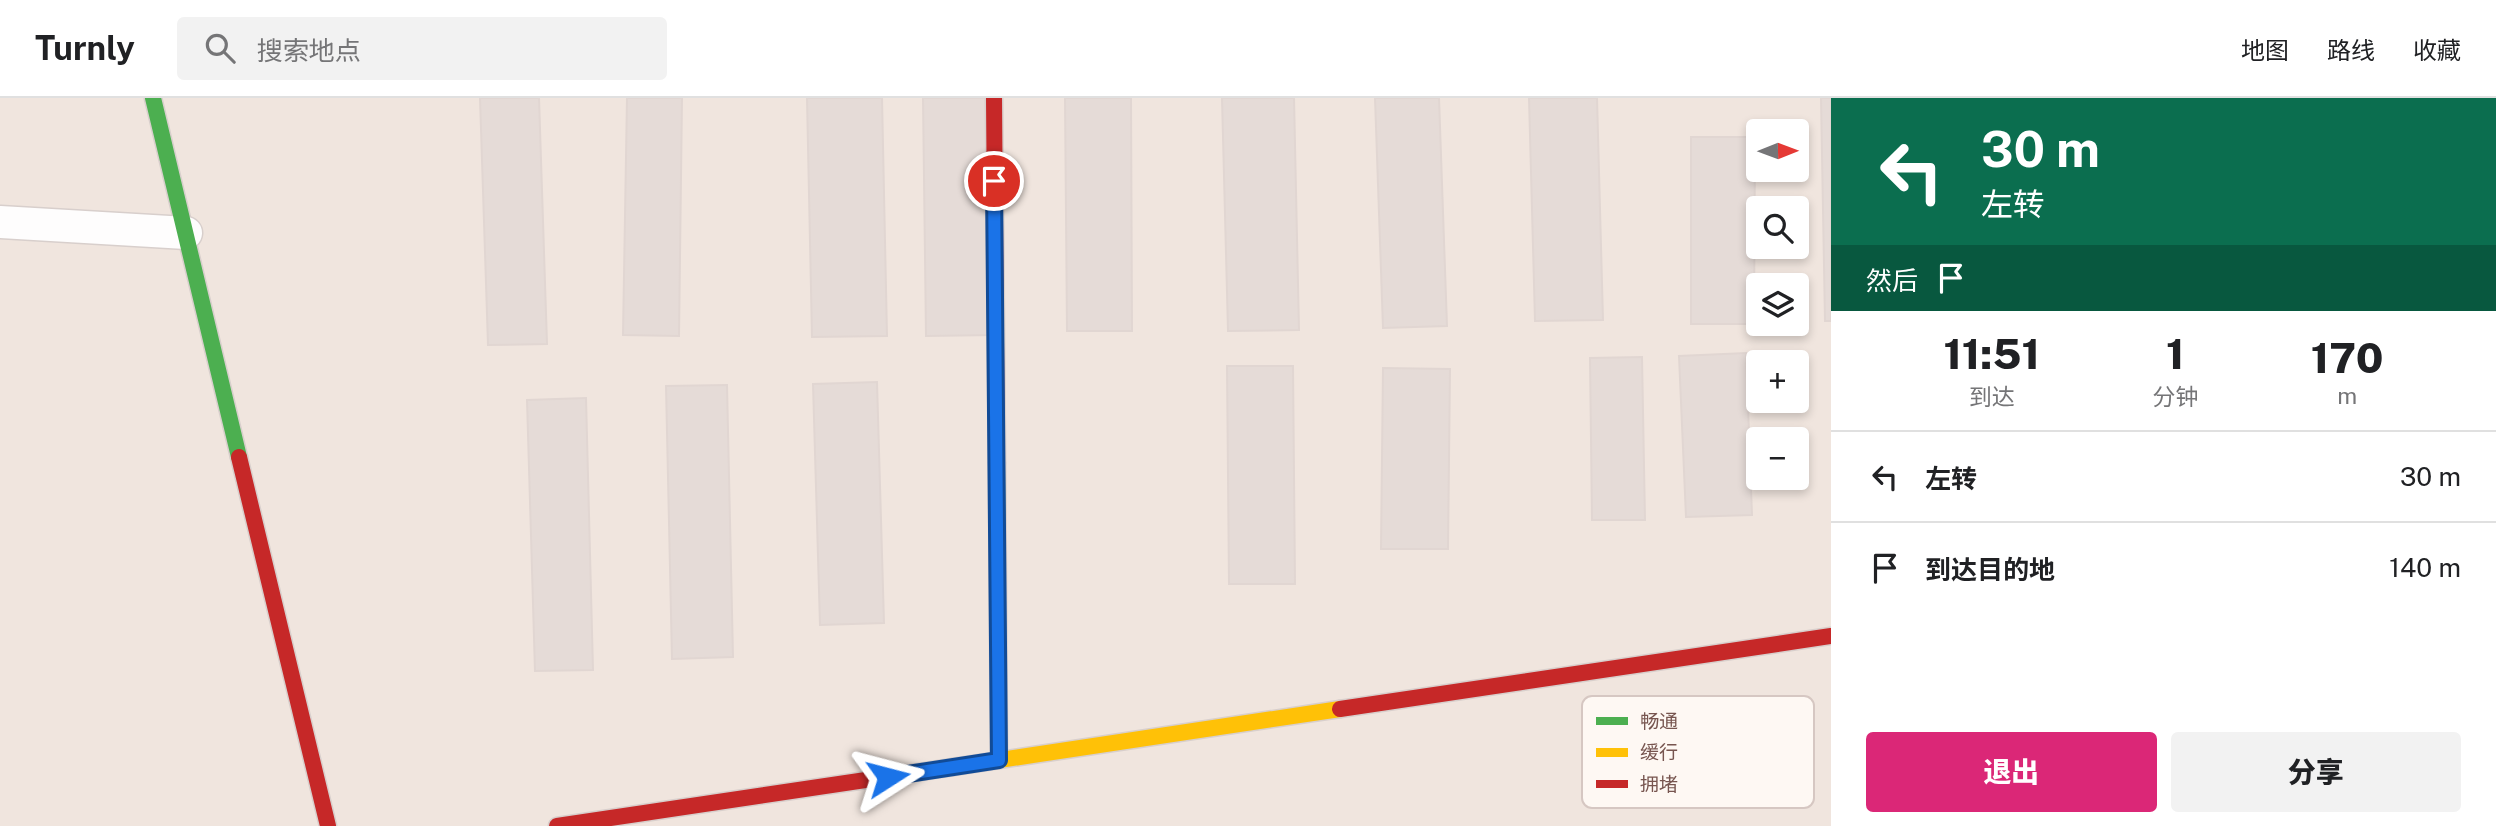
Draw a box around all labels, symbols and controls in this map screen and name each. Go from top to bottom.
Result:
search box [177,17,667,80]
text: Turnly [35,29,135,67]
icon: search [201,29,239,67]
text: 搜索地点 [257,35,361,66]
text: 地图 [2241,36,2289,64]
text: 路线 [2327,36,2375,64]
text: 收藏 [2413,36,2461,64]
north arrow [1746,119,1810,182]
map controls [1746,119,1809,490]
text: 30 m [1981,120,2100,178]
icon: left [1866,126,1957,217]
pin [964,151,1024,211]
icon: arrive [975,162,1013,200]
text: 左转 [1981,186,2045,223]
button: search [1746,196,1809,259]
icon: arrive [1932,259,1970,297]
text: 然后 [1866,265,1918,296]
button: layers [1746,273,1809,336]
text: 11:51 [1943,329,2040,378]
text: 1 [2166,329,2185,378]
text: 170 [2311,333,2383,382]
button: + [1746,350,1809,413]
text: m [2337,382,2357,409]
text: 到达 [1969,383,2015,410]
text: 分钟 [2152,383,2198,410]
button: − [1746,427,1809,490]
icon: left [1866,458,1904,496]
text: 30 m [2400,461,2461,492]
text: 左转 [1925,463,1977,494]
icon: arrive [1866,549,1904,587]
text: 140 m [2389,552,2461,583]
text: 到达目的地 [1925,554,2055,585]
legend [1582,696,1814,808]
text: 畅通 [1640,710,1678,732]
button: 退出 [1866,732,2157,812]
button: 分享 [2171,732,2461,812]
position arrow [851,740,925,814]
text: 缓行 [1640,741,1678,763]
text: 拥堵 [1640,773,1678,795]

